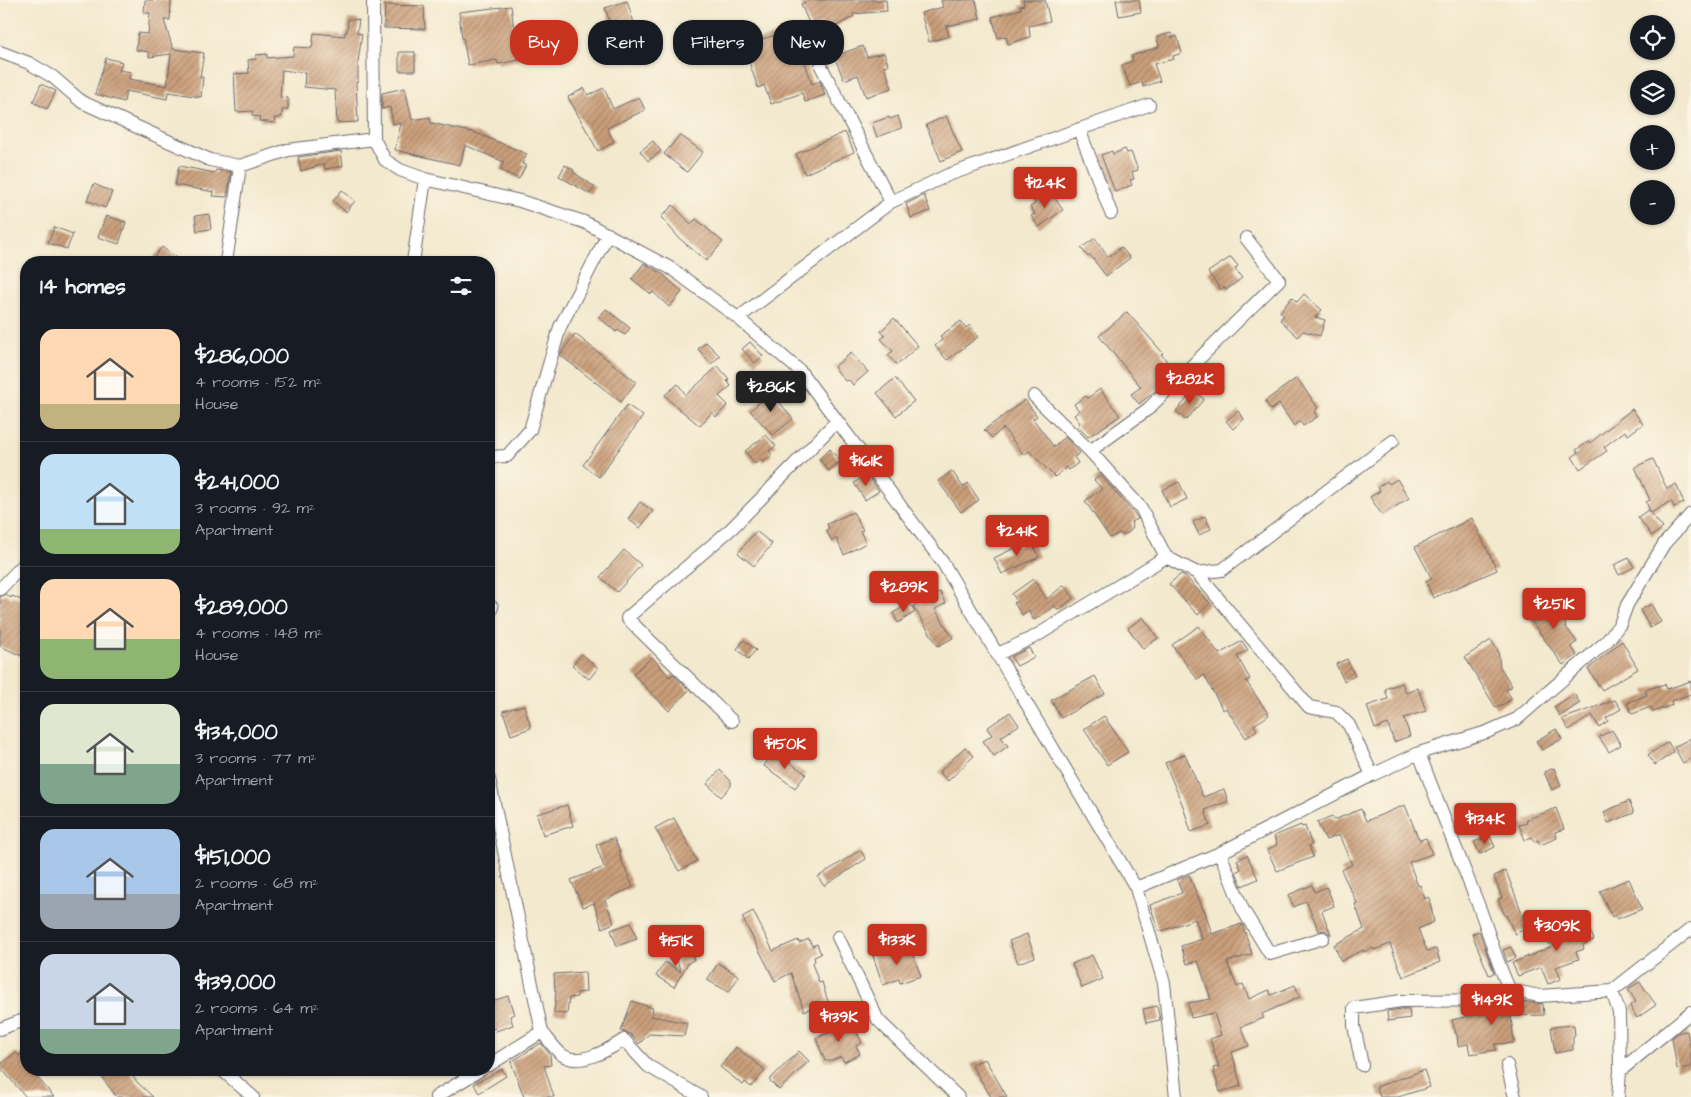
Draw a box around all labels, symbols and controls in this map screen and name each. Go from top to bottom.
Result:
map controls [1630,15,1675,225]
button: locate [1630,15,1675,60]
chip: Buy [510,20,578,65]
chip: Rent [588,20,663,65]
chip: Filters [673,20,763,65]
chip: New [773,20,844,65]
button: layers [1630,70,1675,115]
button: + [1630,125,1675,170]
pin: $124K [1010,166,1080,209]
text: $124K [1025,172,1065,194]
button: − [1630,180,1675,225]
text: 14 homes [40,272,126,301]
icon: filters [447,272,475,300]
text: $286,000 [195,342,289,371]
icon: home [80,349,140,409]
pin: $282K [1155,362,1225,405]
text: $282K [1166,368,1214,390]
pin: $286K [736,370,806,413]
text: 4 rooms · 152 m² [195,371,322,393]
text: $286K [747,376,795,398]
text: House [195,393,239,415]
pin: $161K [831,444,901,487]
text: $161K [850,450,882,472]
text: $241,000 [195,468,279,497]
icon: home [80,474,140,534]
text: 3 rooms · 92 m² [195,497,315,519]
pin: $241K [982,514,1052,557]
text: Apartment [195,519,273,541]
text: $241K [997,520,1037,542]
pin: $289K [869,570,939,613]
text: $289K [880,576,928,598]
pin: $251K [1519,588,1589,630]
text: $289,000 [195,593,288,622]
text: $251K [1533,593,1575,615]
icon: home [80,599,140,659]
text: 4 rooms · 148 m² [195,622,323,644]
text: House [195,644,239,666]
text: $134,000 [195,718,278,747]
icon: home [80,724,140,784]
pin: $150K [750,728,820,770]
text: $150K [764,733,806,755]
text: 3 rooms · 77 m² [195,747,316,769]
text: Apartment [195,769,273,791]
pin: $134K [1450,802,1520,845]
text: $134K [1465,808,1505,830]
text: $151,000 [195,843,270,872]
icon: home [80,849,140,909]
text: 2 rooms · 68 m² [195,872,318,894]
text: Apartment [195,894,273,916]
pin: $309K [1522,910,1592,952]
text: $309K [1534,915,1580,937]
pin: $151K [641,924,711,967]
pin: $133K [862,924,932,966]
text: $133K [879,929,915,951]
text: $151K [659,930,693,952]
text: $139,000 [195,968,276,997]
icon: home [80,974,140,1034]
pin: $149K [1457,984,1527,1026]
text: $149K [1472,989,1512,1011]
text: 2 rooms · 64 m² [195,997,319,1019]
pin: $139K [804,1000,874,1043]
text: $139K [820,1006,858,1028]
text: Apartment [195,1019,273,1041]

